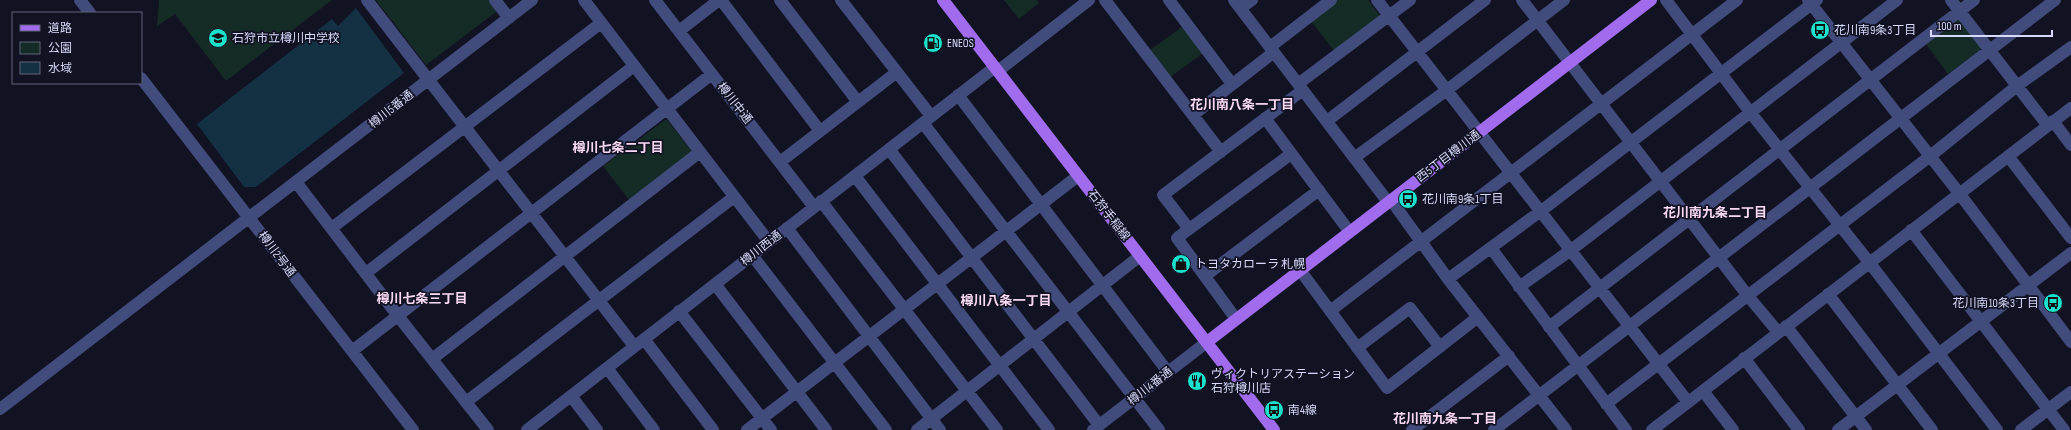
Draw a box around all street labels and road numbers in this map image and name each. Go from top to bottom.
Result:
street label: 樽川中通 [714,80,755,127]
street label: 樽川5番通 [366,87,417,132]
street label: 西5丁目樽川通 [1413,127,1483,186]
street label: 石狩手稲線 [1084,187,1133,244]
street label: 樽川西通 [738,228,785,269]
street label: 樽川2号通 [255,229,299,280]
street label: 樽川4番通 [1125,364,1176,409]

